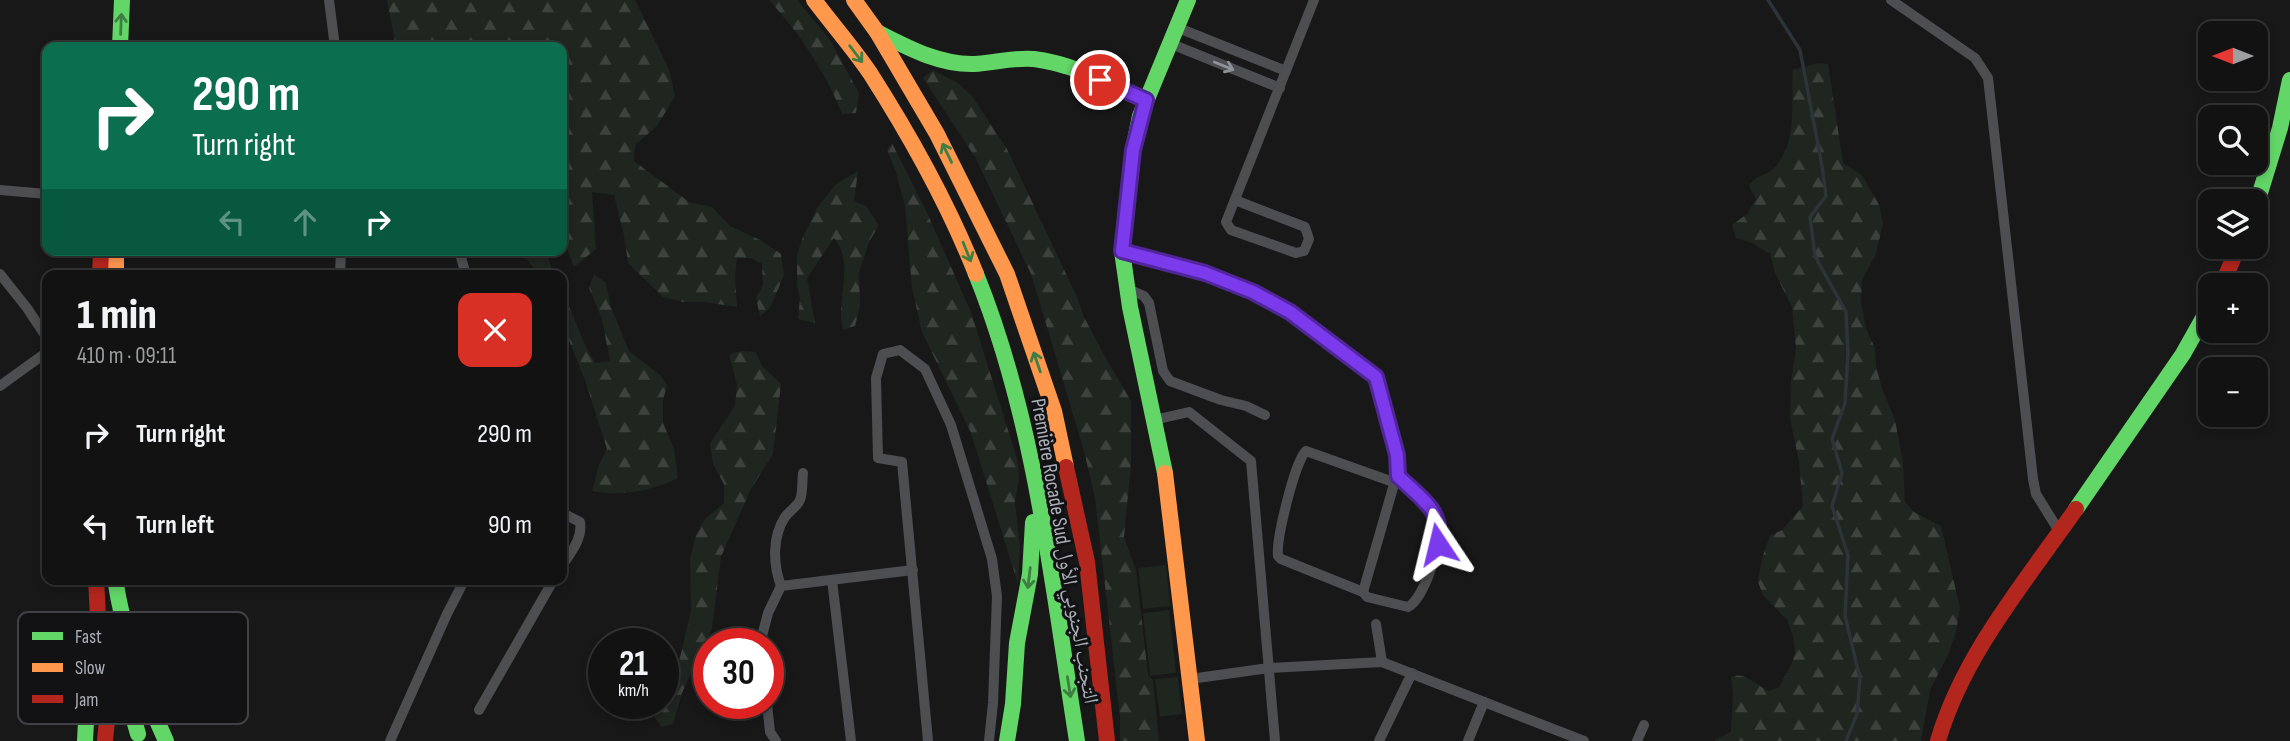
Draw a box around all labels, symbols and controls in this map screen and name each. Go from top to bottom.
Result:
one-way arrow [115,12,128,35]
north arrow [2198,21,2268,91]
map controls [2198,21,2268,427]
one-way arrow [848,44,863,63]
pin [1070,50,1130,110]
one-way arrow [1213,60,1235,73]
icon: arrive [1081,61,1119,99]
text: 290 m [192,66,300,125]
icon: right [77,70,168,161]
button: search [2198,105,2268,175]
text: Turn right [192,126,296,165]
one-way arrow [940,143,954,164]
button: layers [2198,189,2268,259]
icon: left [213,203,251,241]
icon: ahead [286,203,324,241]
icon: right [359,203,397,241]
one-way arrow [962,241,975,262]
button: + [2198,273,2268,343]
text: 1 min [77,290,157,341]
button: close [458,293,532,367]
text: 410 m · 09:11 [77,342,176,370]
one-way arrow [1030,351,1042,373]
button: − [2198,357,2268,427]
street label: Première Rocade Sud التجنب الجنوبي الأول [1022,396,1104,706]
icon: right [77,416,115,454]
text: Turn right [136,419,225,450]
text: 290 m [477,419,532,450]
icon: left [77,507,115,545]
position arrow [1401,507,1475,581]
text: Turn left [136,510,214,541]
text: 90 m [488,510,532,541]
one-way arrow [1023,566,1036,589]
legend [18,612,248,724]
text: Fast [75,626,102,649]
speed limit sign: 30 [693,628,784,719]
text: 21 [619,643,648,686]
text: Slow [75,657,105,680]
one-way arrow [1063,675,1076,698]
text: km/h [618,680,649,701]
text: Jam [74,689,98,712]

